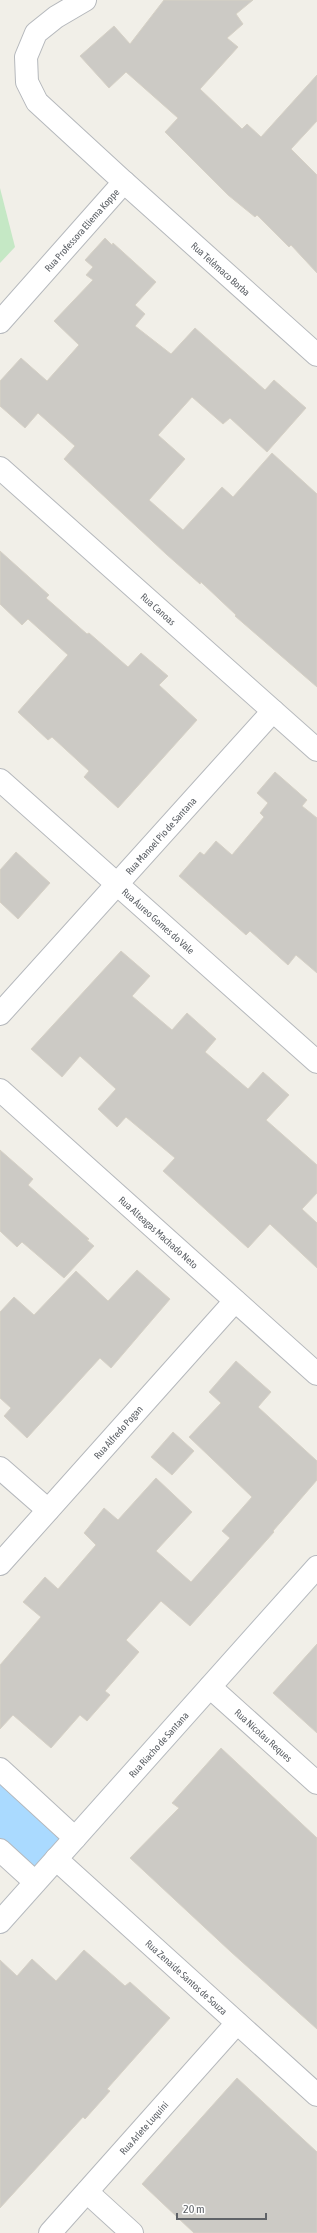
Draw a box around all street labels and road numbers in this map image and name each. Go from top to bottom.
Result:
street label: Rua Professora Eliema Koppe [42,186,121,274]
street label: Rua Telêmaco Borba [189,240,253,298]
street label: Rua Canoas [139,591,178,628]
street label: Rua Manoel Pio de Santana [123,795,198,876]
street label: Rua Áureo Gomes do Vale [120,886,197,956]
street label: Rua Alteagas Machado Neto [117,1194,201,1271]
street label: Rua Alfredo Pogan [91,1403,145,1461]
street label: Rua Nicolau Reques [233,1707,295,1764]
street label: Rua Riacho de Santana [126,1709,191,1779]
street label: Rua Zenaide Santos de Souza [143,1937,230,2017]
street label: Rua Arlete Luquíni [117,2099,170,2157]

